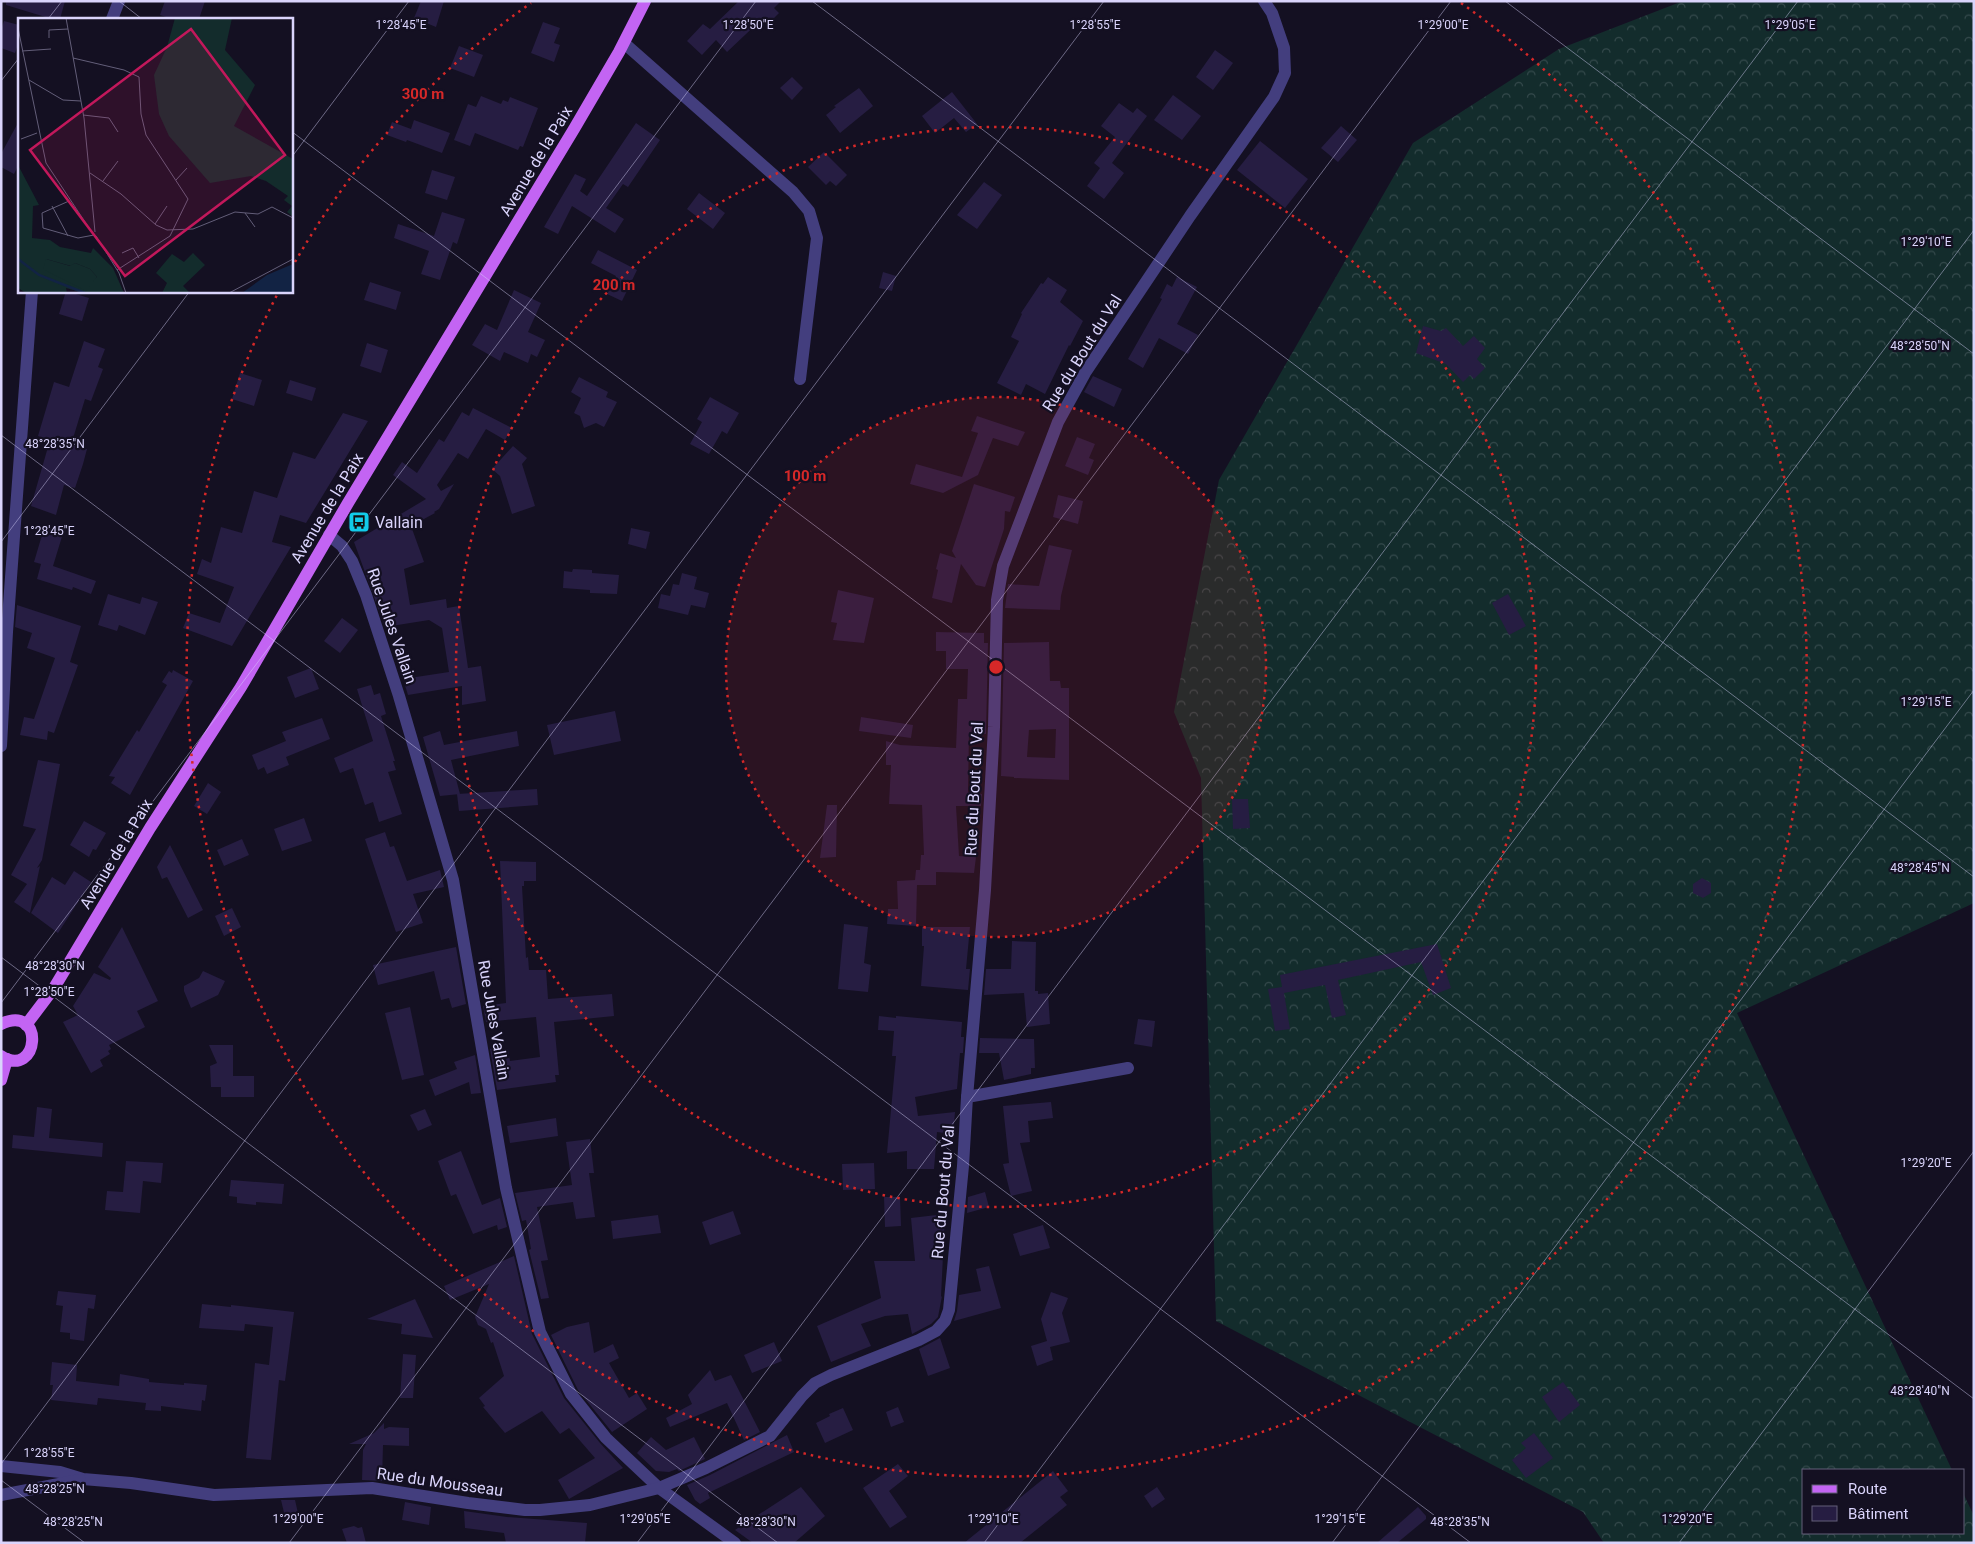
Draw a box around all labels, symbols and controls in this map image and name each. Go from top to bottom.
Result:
inset map [18,18,292,292]
text: 1°28'45"E [376,18,427,32]
text: 1°28'50"E [723,18,774,32]
text: 1°28'55"E [1070,18,1121,32]
text: 1°29'00"E [1418,18,1469,32]
text: 1°29'05"E [1765,18,1816,32]
text: 300 m [402,85,444,103]
street label: Avenue de la Paix [496,103,576,219]
text: 1°29'10"E [1901,235,1952,249]
text: 200 m [593,276,635,294]
street label: Rue du Bout du Val [1038,291,1126,415]
text: 48°28'50"N [1890,339,1950,353]
text: 48°28'35"N [25,437,85,451]
street label: Avenue de la Paix [287,450,367,566]
text: 100 m [784,467,826,485]
bus stop icon: Vallain [347,510,371,534]
place label: Vallain [375,513,423,532]
text: 1°28'45"E [24,524,75,538]
street label: Rue Jules Vallain [363,566,421,686]
centre of rings [987,658,1005,676]
text: 1°29'15"E [1901,695,1952,709]
street label: Rue du Bout du Val [961,721,987,857]
street label: Avenue de la Paix [76,796,156,912]
text: 48°28'45"N [1890,861,1950,875]
text: 48°28'30"N [25,959,85,973]
street label: Rue Jules Vallain [474,959,514,1081]
text: 1°28'50"E [24,985,75,999]
street label: Rue du Bout du Val [928,1124,958,1260]
text: 1°29'20"E [1901,1156,1952,1170]
text: 48°28'40"N [1890,1384,1950,1398]
text: 1°28'55"E [24,1446,75,1460]
street label: Rue du Mousseau [376,1464,504,1500]
legend [1802,1469,1965,1534]
text: Route [1848,1480,1887,1498]
text: 48°28'25"N [25,1482,85,1496]
text: Bâtiment [1848,1505,1908,1523]
text: 1°29'00"E [273,1512,324,1526]
text: 1°29'05"E [620,1512,671,1526]
text: 1°29'10"E [968,1512,1019,1526]
text: 1°29'15"E [1315,1512,1366,1526]
text: 1°29'20"E [1662,1512,1713,1526]
text: 48°28'25"N [43,1515,103,1529]
text: 48°28'30"N [736,1515,796,1529]
text: 48°28'35"N [1430,1515,1490,1529]

